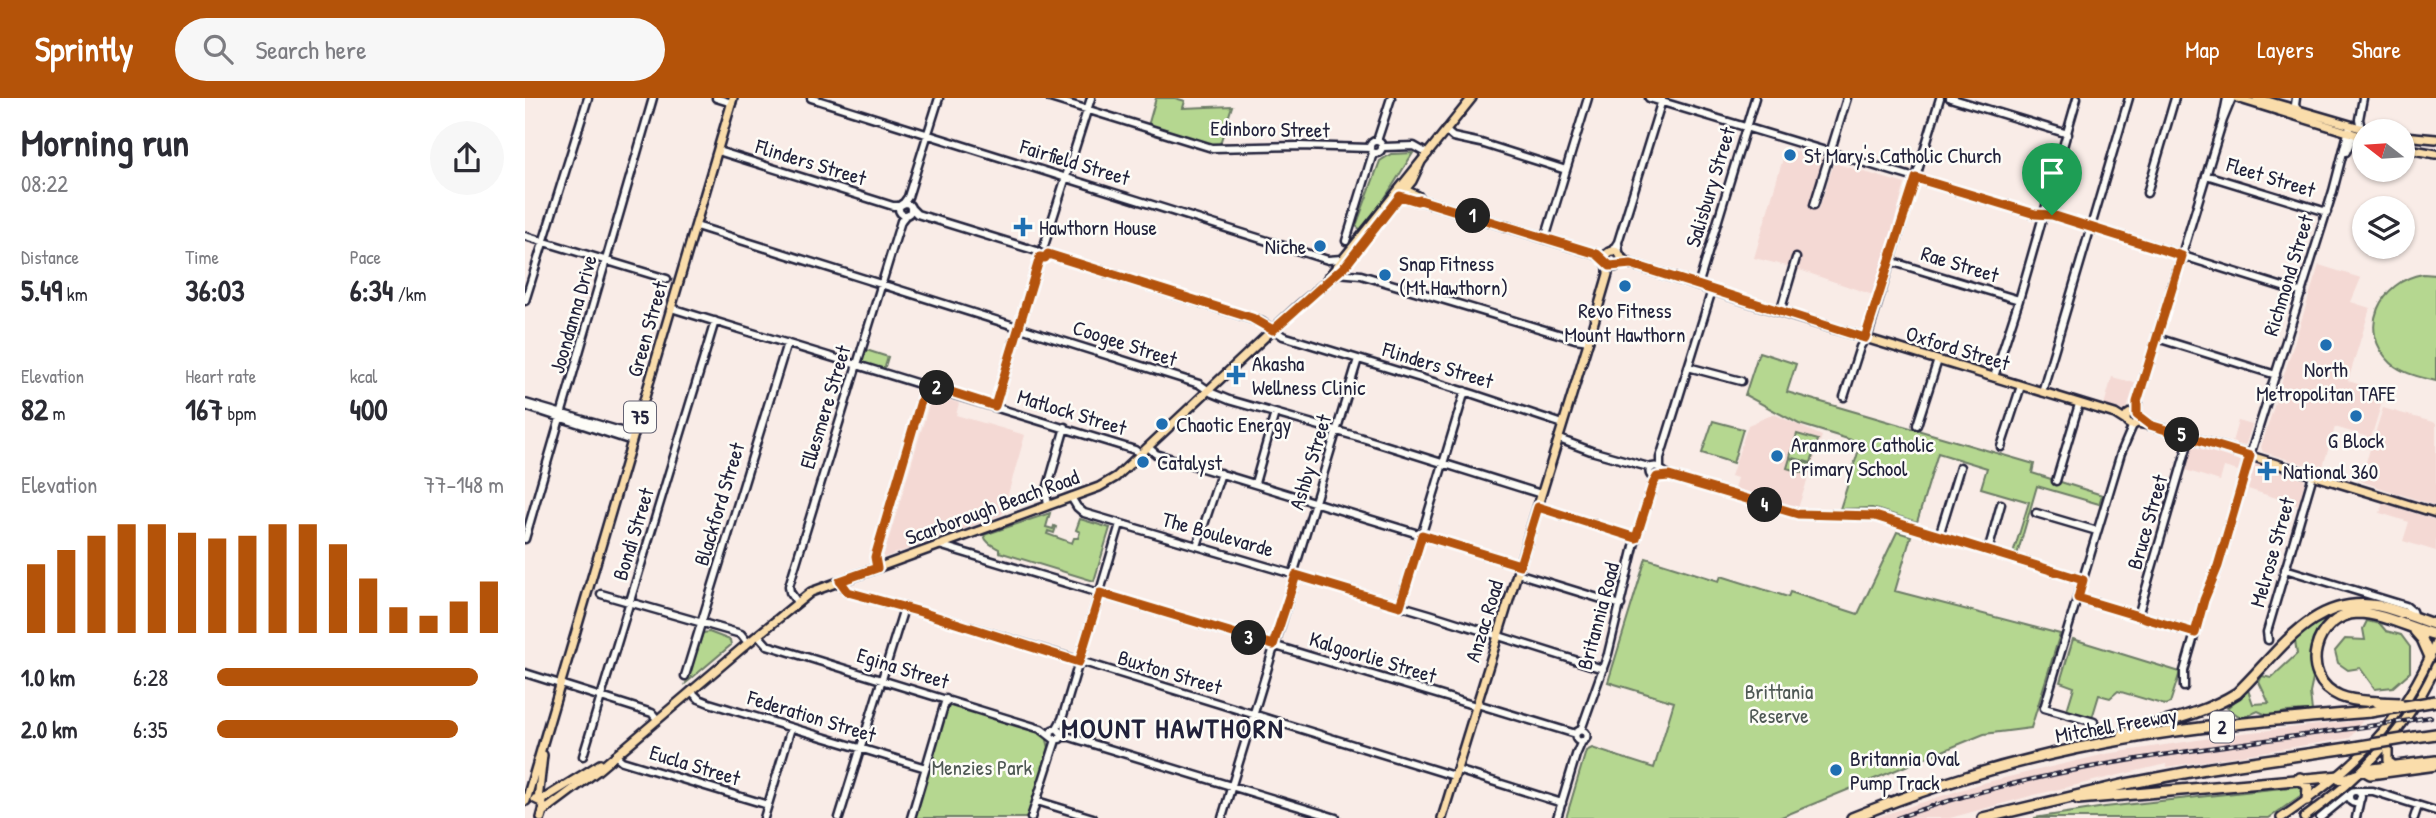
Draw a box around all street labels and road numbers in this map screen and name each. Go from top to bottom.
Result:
street label: Edinboro Street [1210,113,1331,145]
street label: Salisbury Street [1678,123,1742,251]
street label: Flinders Street [751,131,871,193]
street label: Fairfield Street [1016,131,1134,193]
street label: Fleet Street [2222,150,2320,204]
street label: Richmond Street [2256,210,2320,339]
street label: Rae Street [1918,238,2003,290]
street label: Joondanna Drive [542,251,604,377]
street label: Green Street [620,277,675,380]
street label: Coogee Street [1069,312,1182,374]
street label: Oxford Street [1903,318,2014,378]
street label: Flinders Street [1378,334,1498,396]
street label: Ellesmere Street [792,341,858,472]
street label: Matlock Street [1014,382,1131,443]
road number: 75 [624,402,656,432]
street label: Ashby Street [1282,410,1338,513]
street label: Blackford Street [687,438,752,569]
street label: Scarborough Beach Road [901,462,1083,552]
street label: Bruce Street [2120,470,2175,573]
street label: Bondi Street [605,483,661,584]
street label: Melrose Street [2242,493,2302,610]
street label: The Boulevarde [1159,504,1277,564]
street label: Britannia Road [1570,559,1626,673]
street label: Anzac Road [1458,576,1510,666]
street label: Kalgoorlie Street [1306,624,1441,690]
street label: Egina Street [853,640,953,696]
street label: Buxton Street [1114,642,1226,702]
street label: Federation Street [743,682,880,749]
street label: Mitchell Freeway [2053,700,2179,750]
road number: 2 [2210,712,2234,742]
street label: Eucla Street [646,737,745,793]

